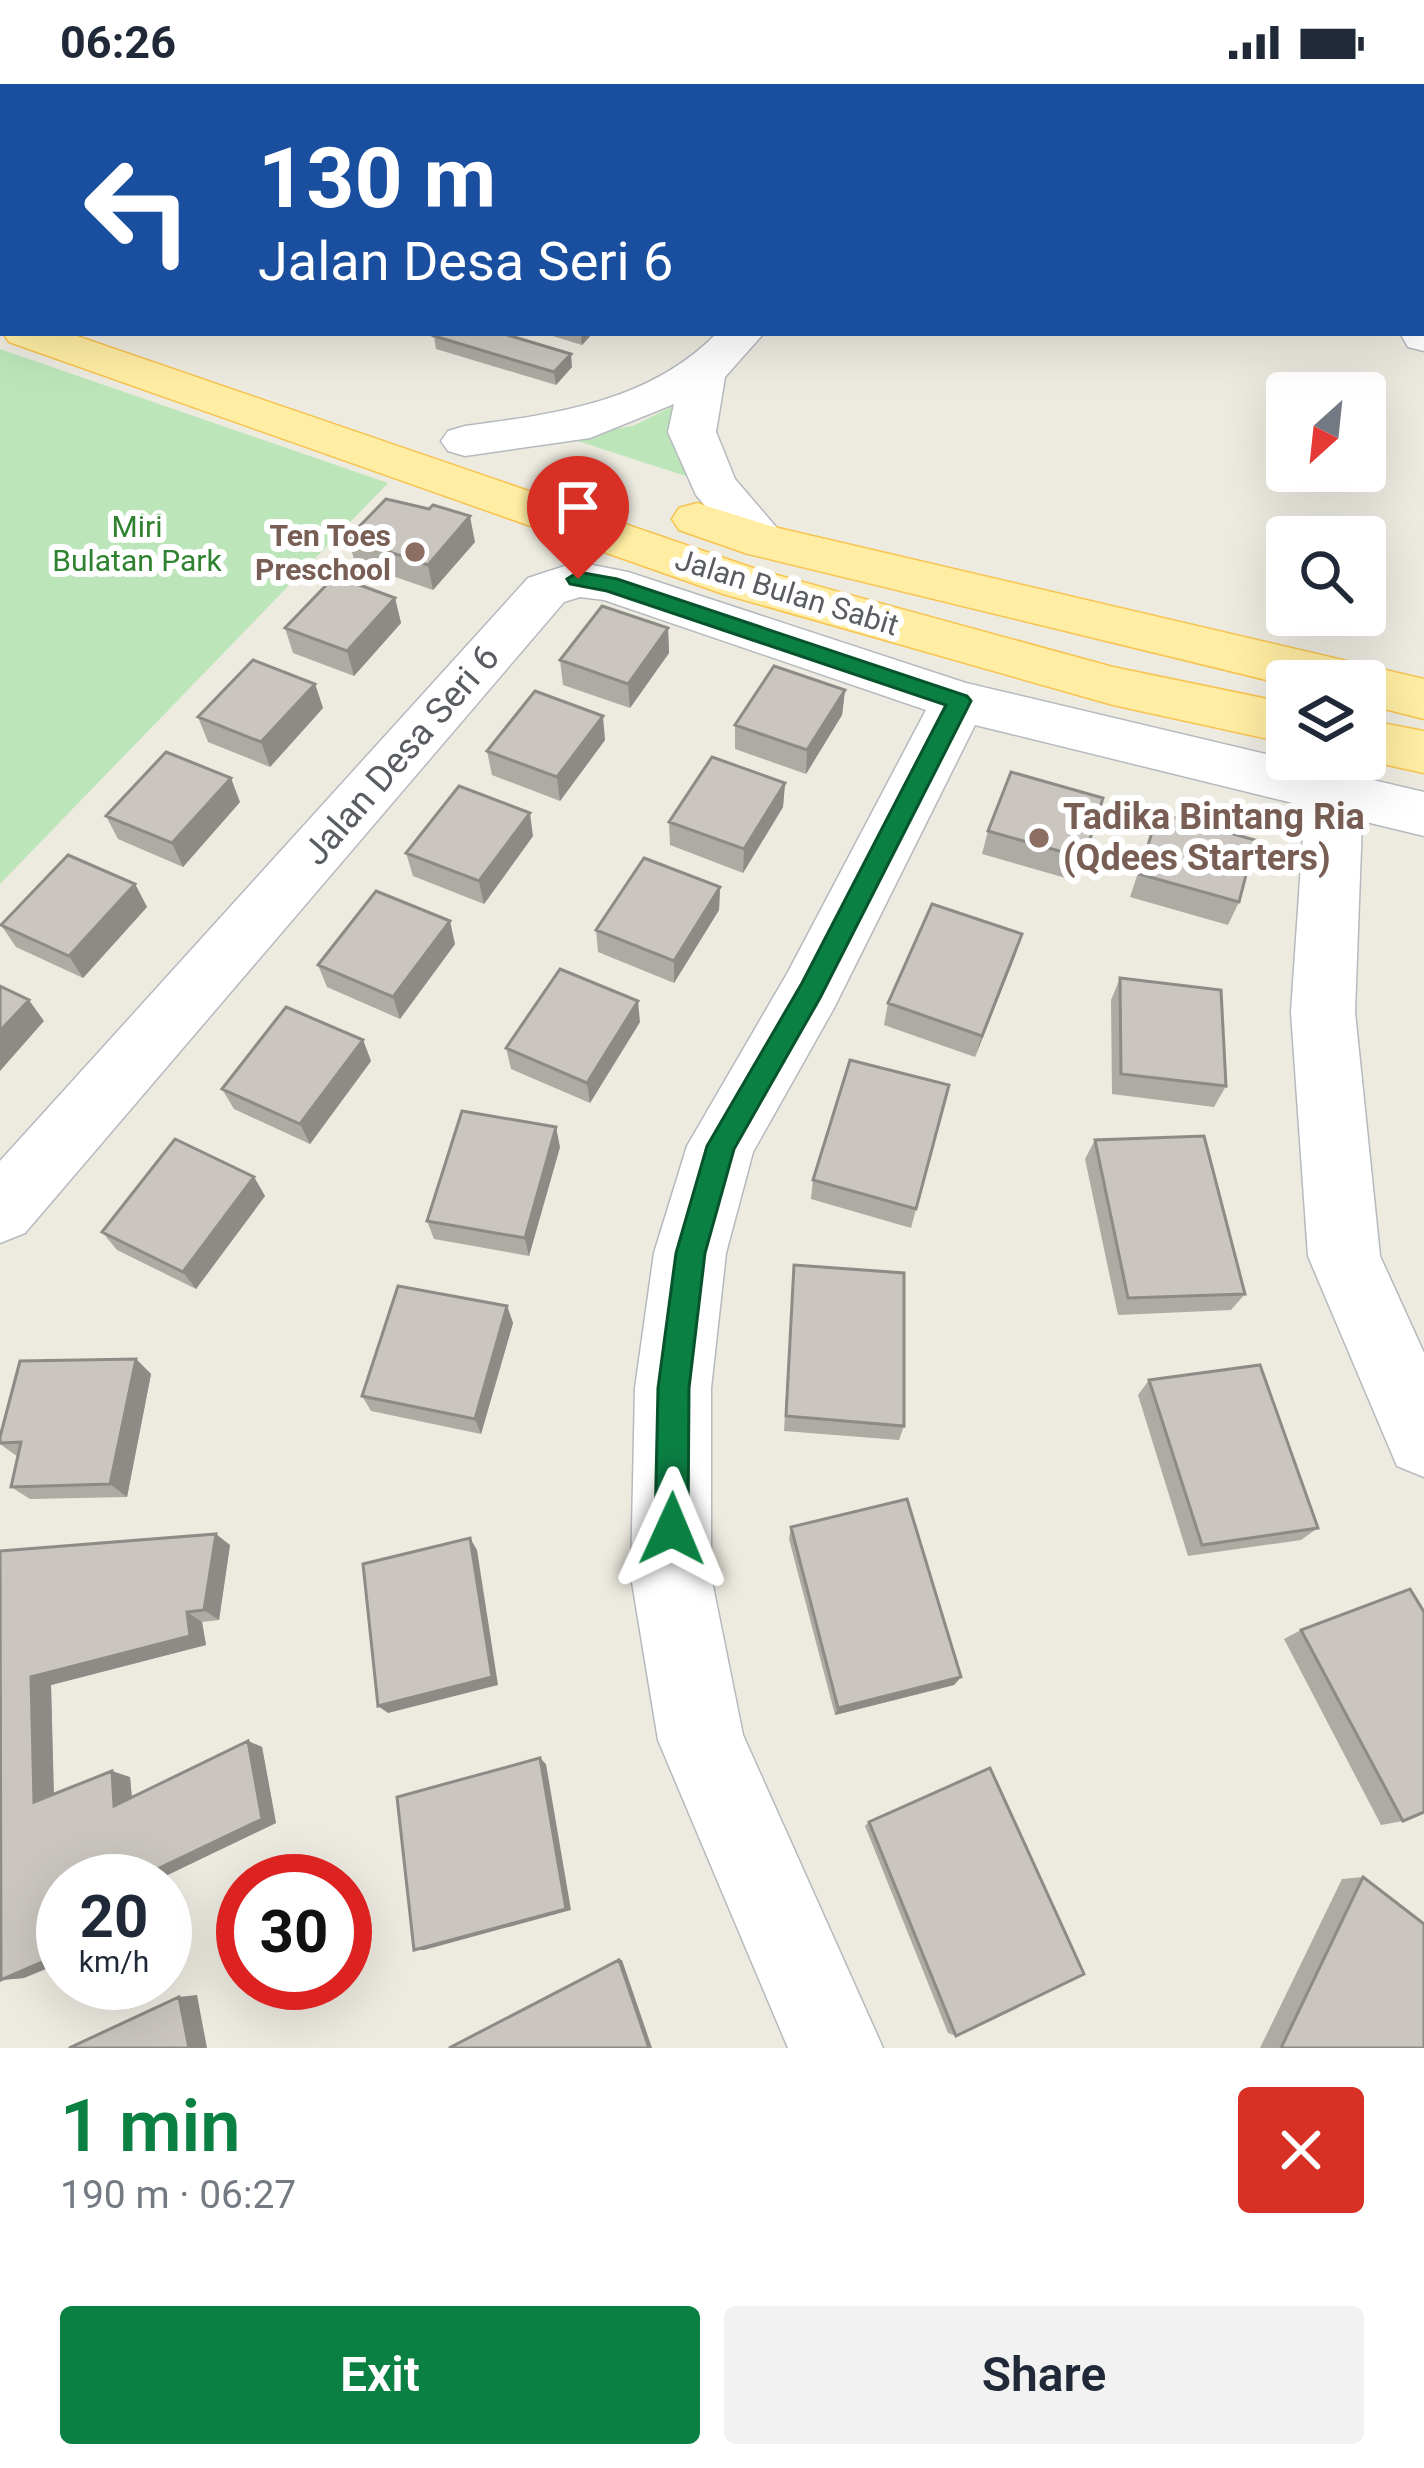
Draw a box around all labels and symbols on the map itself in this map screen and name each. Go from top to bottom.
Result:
north arrow [1266,372,1386,492]
pin [527,456,629,579]
park label: Miri Bulatan Park [52,509,223,578]
place label: Ten Toes Preschool [255,518,391,587]
marker: Ten Toes Preschool [402,539,428,565]
street label: Jalan Bulan Sabit [671,541,903,643]
street label: Jalan Desa Seri 6 [294,637,508,873]
place label: Tadika Bintang Ria (Qdees Starters) [1063,796,1365,879]
marker: Tadika Bintang Ria (Qdees Starters) [1026,825,1052,851]
position arrow [609,1466,735,1592]
speed limit sign: 30 [216,1854,372,2010]

